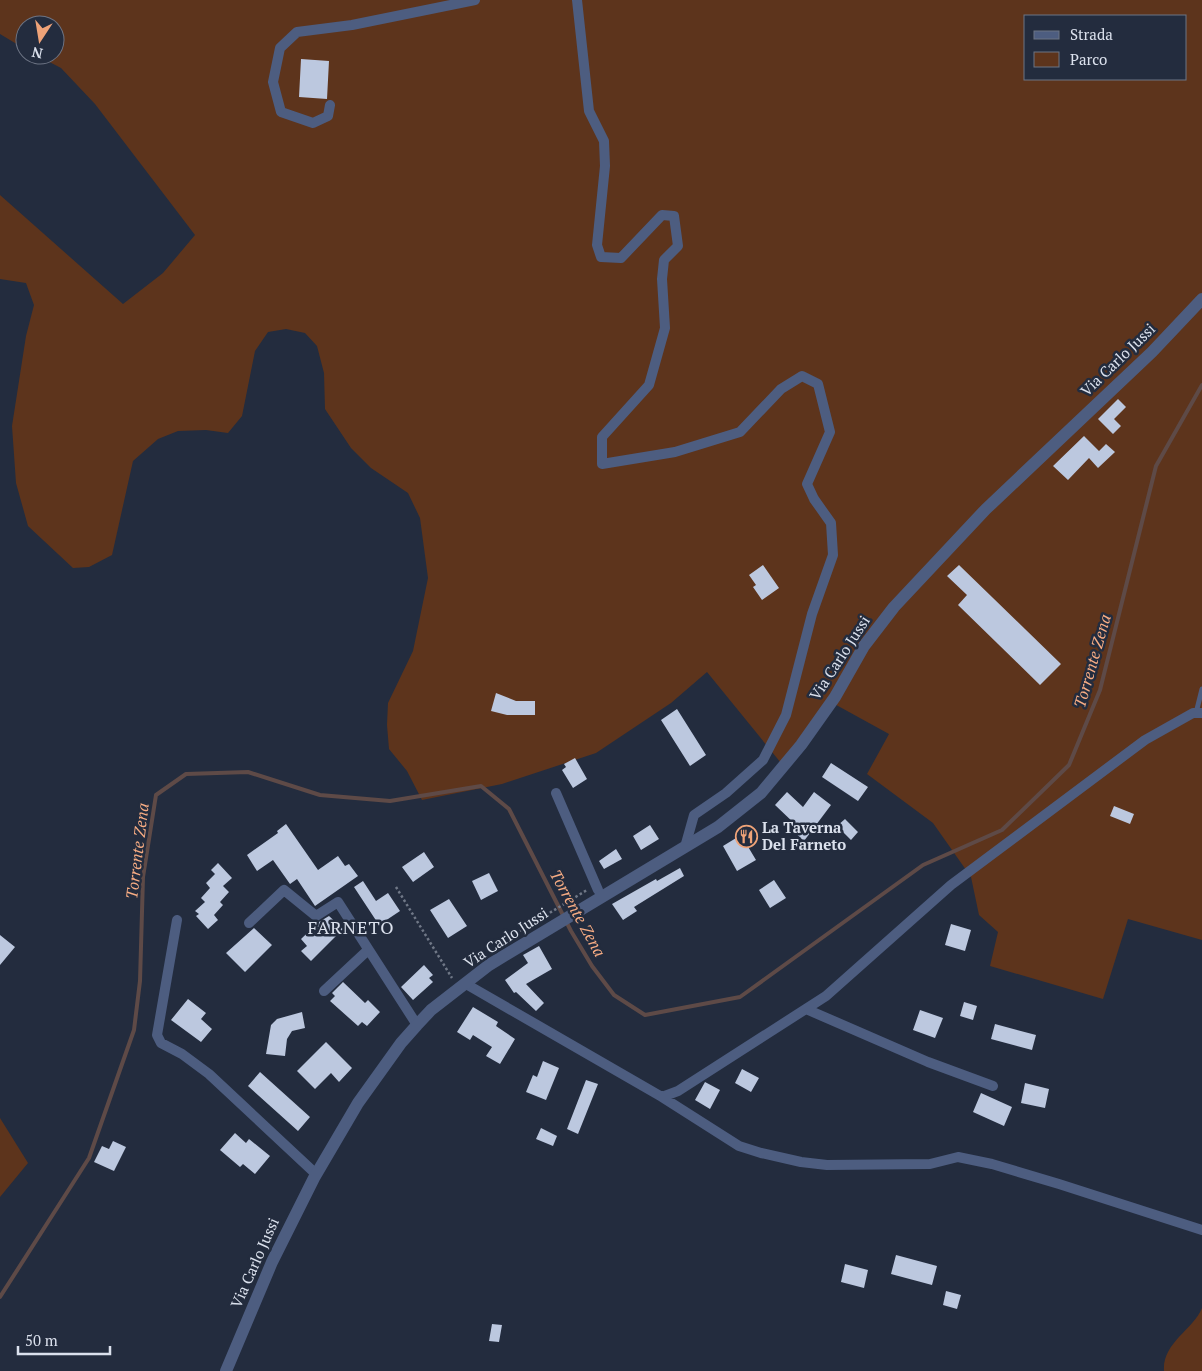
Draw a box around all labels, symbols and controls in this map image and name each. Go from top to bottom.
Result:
north arrow [15,15,65,65]
legend [1024,15,1187,80]
text: Strada [1070,24,1113,44]
text: N [30,43,44,64]
text: Parco [1070,49,1107,69]
street label: Via Carlo Jussi [1076,319,1159,400]
street label: Via Carlo Jussi [804,611,874,703]
water label: Torrente Zena [1068,612,1116,710]
water label: Torrente Zena [120,802,154,900]
place label: La Taverna Del Farneto [762,817,846,854]
restaurant icon: La Taverna Del Farneto [734,825,758,849]
water label: Torrente Zena [545,865,611,961]
street label: Via Carlo Jussi [459,902,551,972]
district label: FARNETO [308,915,394,939]
street label: Via Carlo Jussi [225,1214,283,1311]
scale bar [18,1324,110,1356]
text: 50 m [25,1330,58,1350]

